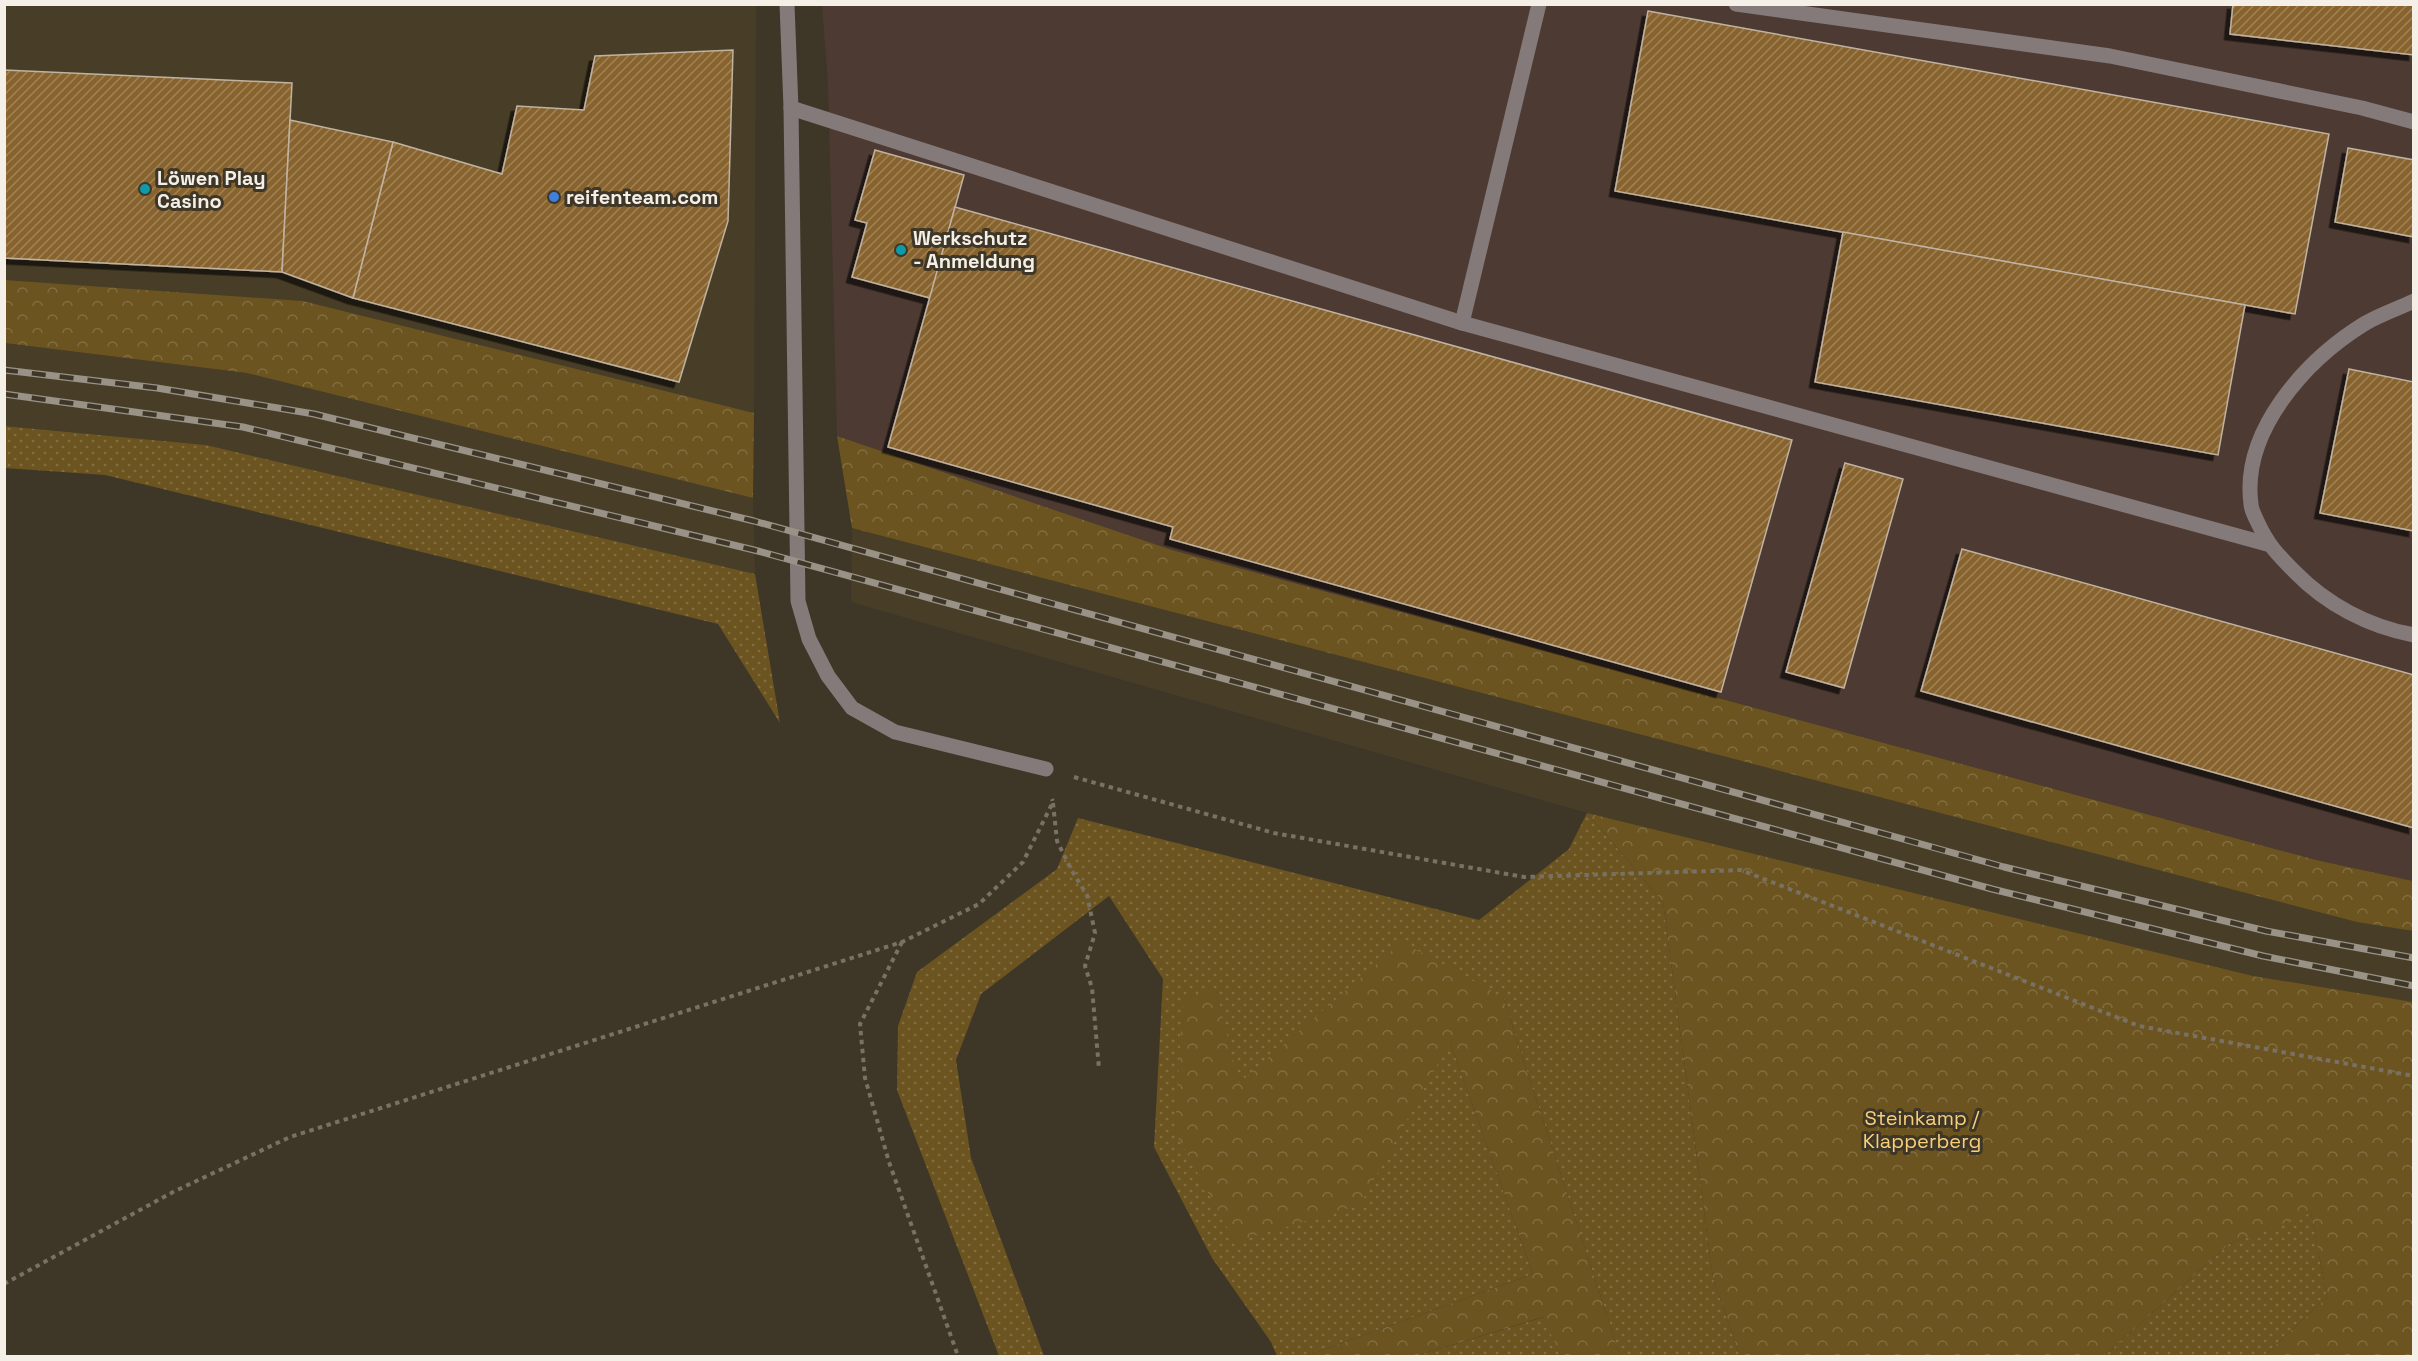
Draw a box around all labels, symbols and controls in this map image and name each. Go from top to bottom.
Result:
place label: Löwen Play Casino [157,165,266,214]
marker: Löwen Play Casino [138,182,152,196]
place label: reifenteam.com [566,184,718,210]
marker: reifenteam.com [547,190,561,204]
place label: Werkschutz - Anmeldung [913,225,1035,274]
marker: Werkschutz - Anmeldung [894,243,908,257]
park label: Steinkamp / Klapperberg [1863,1105,1981,1154]

